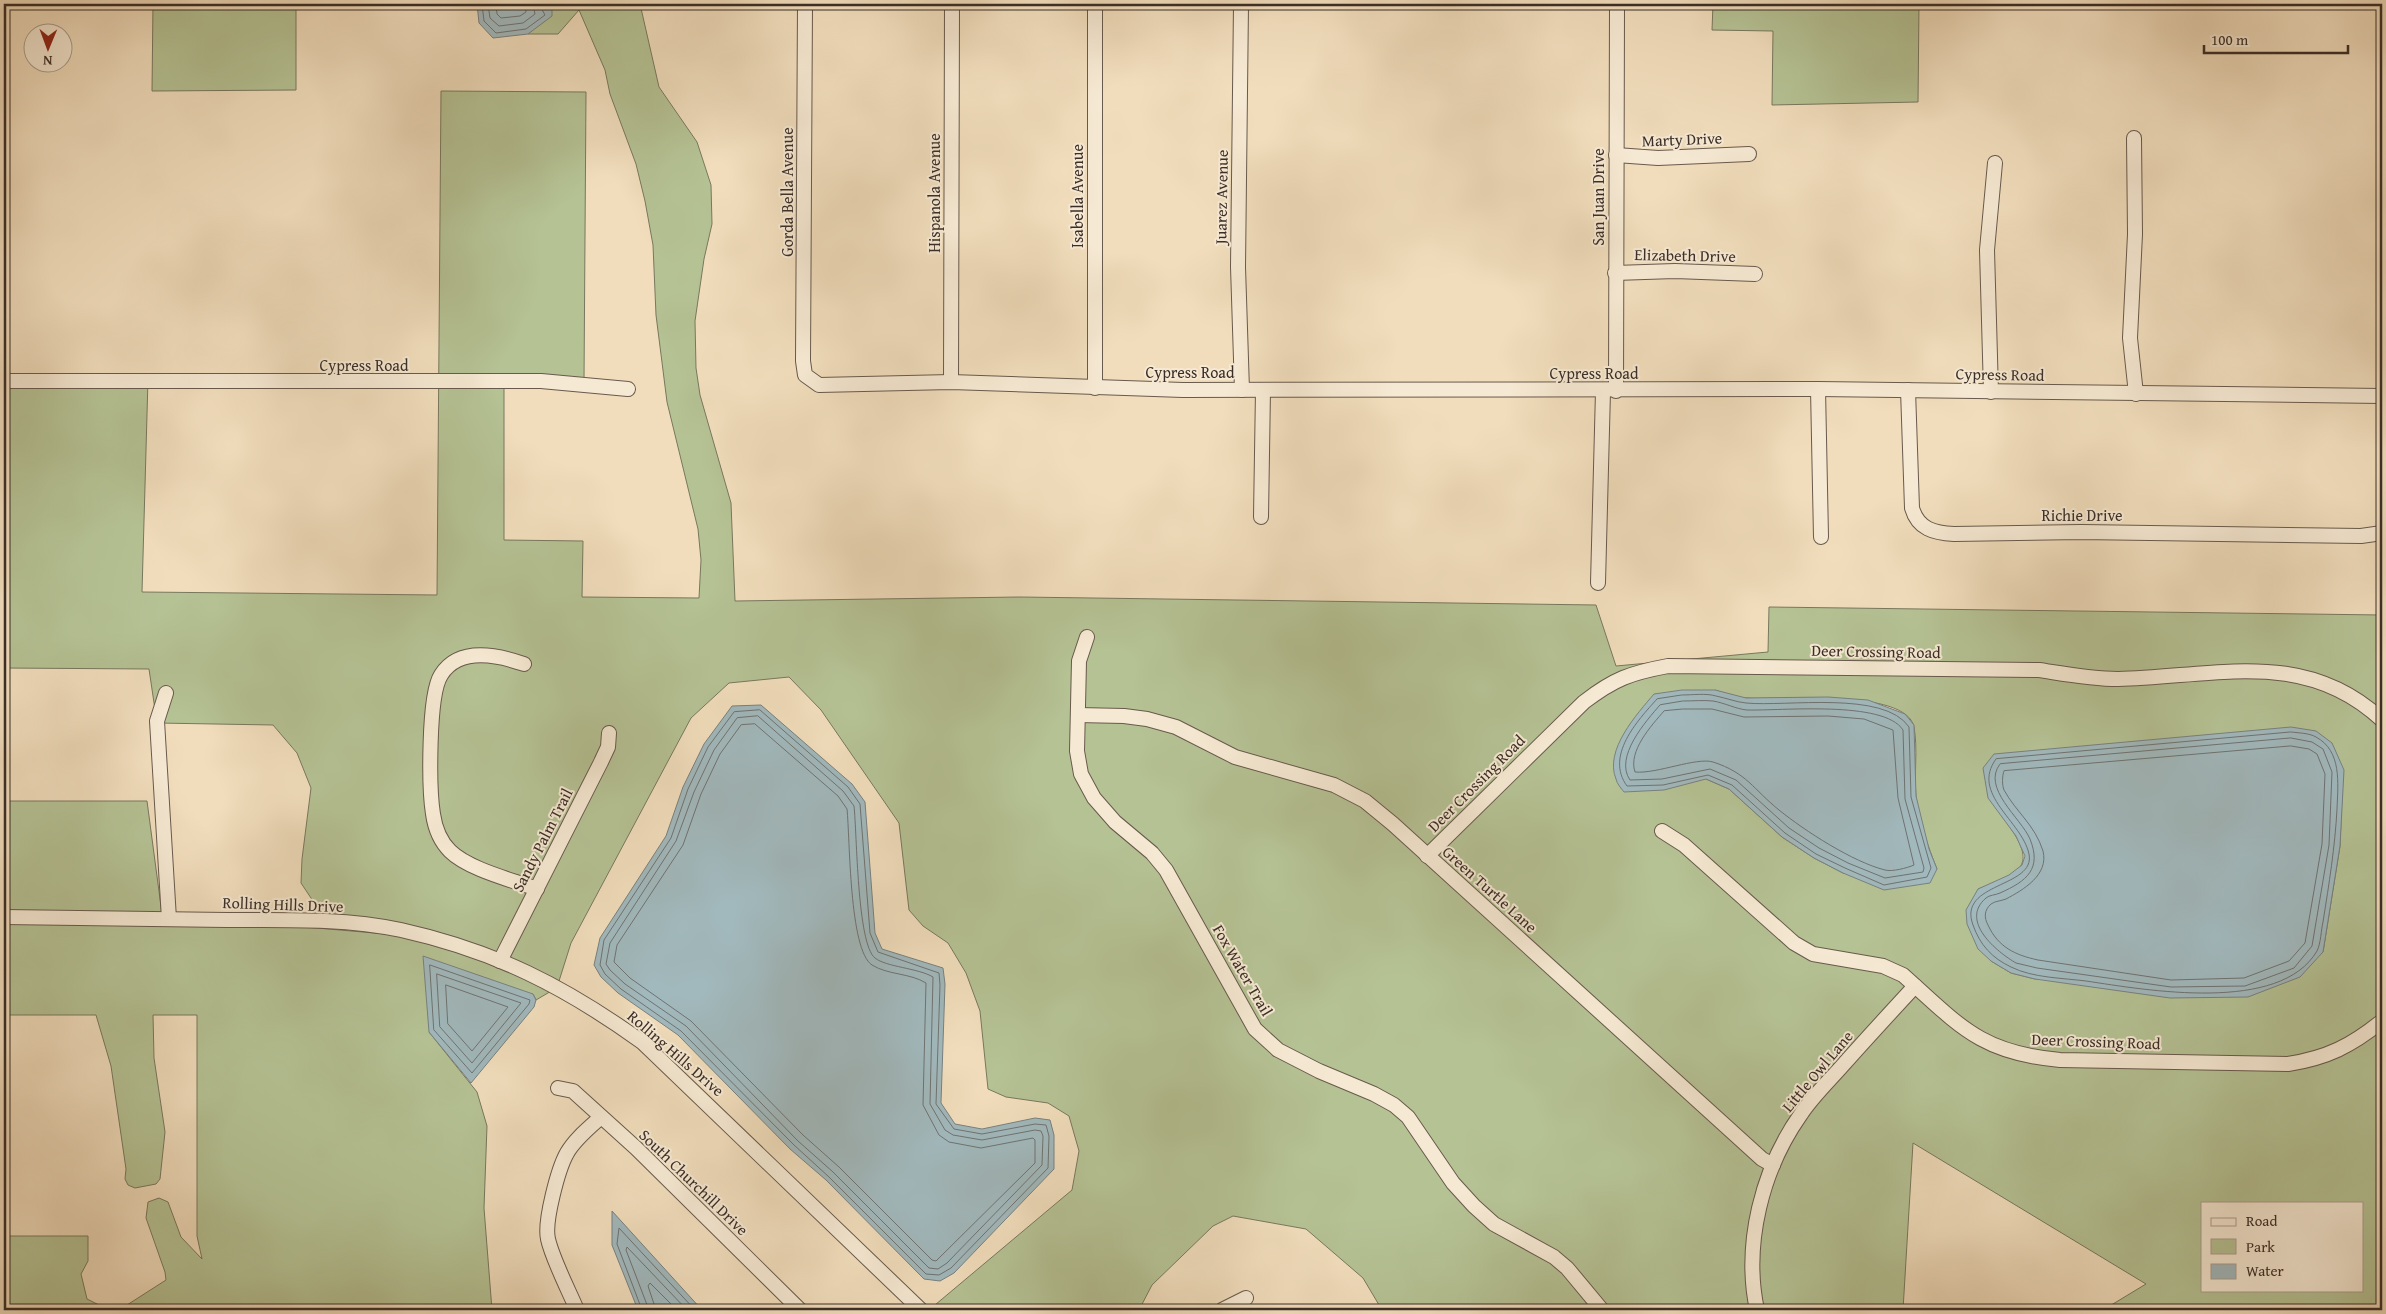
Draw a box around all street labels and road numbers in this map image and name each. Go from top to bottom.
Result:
street label: Marty Drive [1641,126,1723,152]
street label: Gorda Bella Avenue [775,127,799,257]
street label: Hispanola Avenue [922,133,946,253]
street label: Isabella Avenue [1065,144,1089,248]
street label: San Juan Drive [1586,148,1610,246]
street label: Juarez Avenue [1208,149,1234,247]
street label: Elizabeth Drive [1634,242,1736,268]
street label: Cypress Road [320,353,409,377]
street label: Cypress Road [1146,360,1235,384]
street label: Cypress Road [1550,361,1639,385]
street label: Cypress Road [1955,361,2045,387]
street label: Richie Drive [2042,503,2122,527]
street label: Deer Crossing Road [1811,638,1941,664]
street label: Deer Crossing Road [1422,729,1530,837]
street label: Sandy Palm Trail [506,783,579,896]
street label: Green Turtle Lane [1437,840,1543,938]
street label: Rolling Hills Drive [222,890,344,918]
street label: Fox Water Trail [1207,920,1279,1021]
street label: Rolling Hills Drive [622,1004,730,1102]
street label: Little Owl Lane [1776,1025,1858,1117]
street label: Deer Crossing Road [2031,1027,2161,1055]
street label: South Churchill Drive [634,1123,754,1241]

